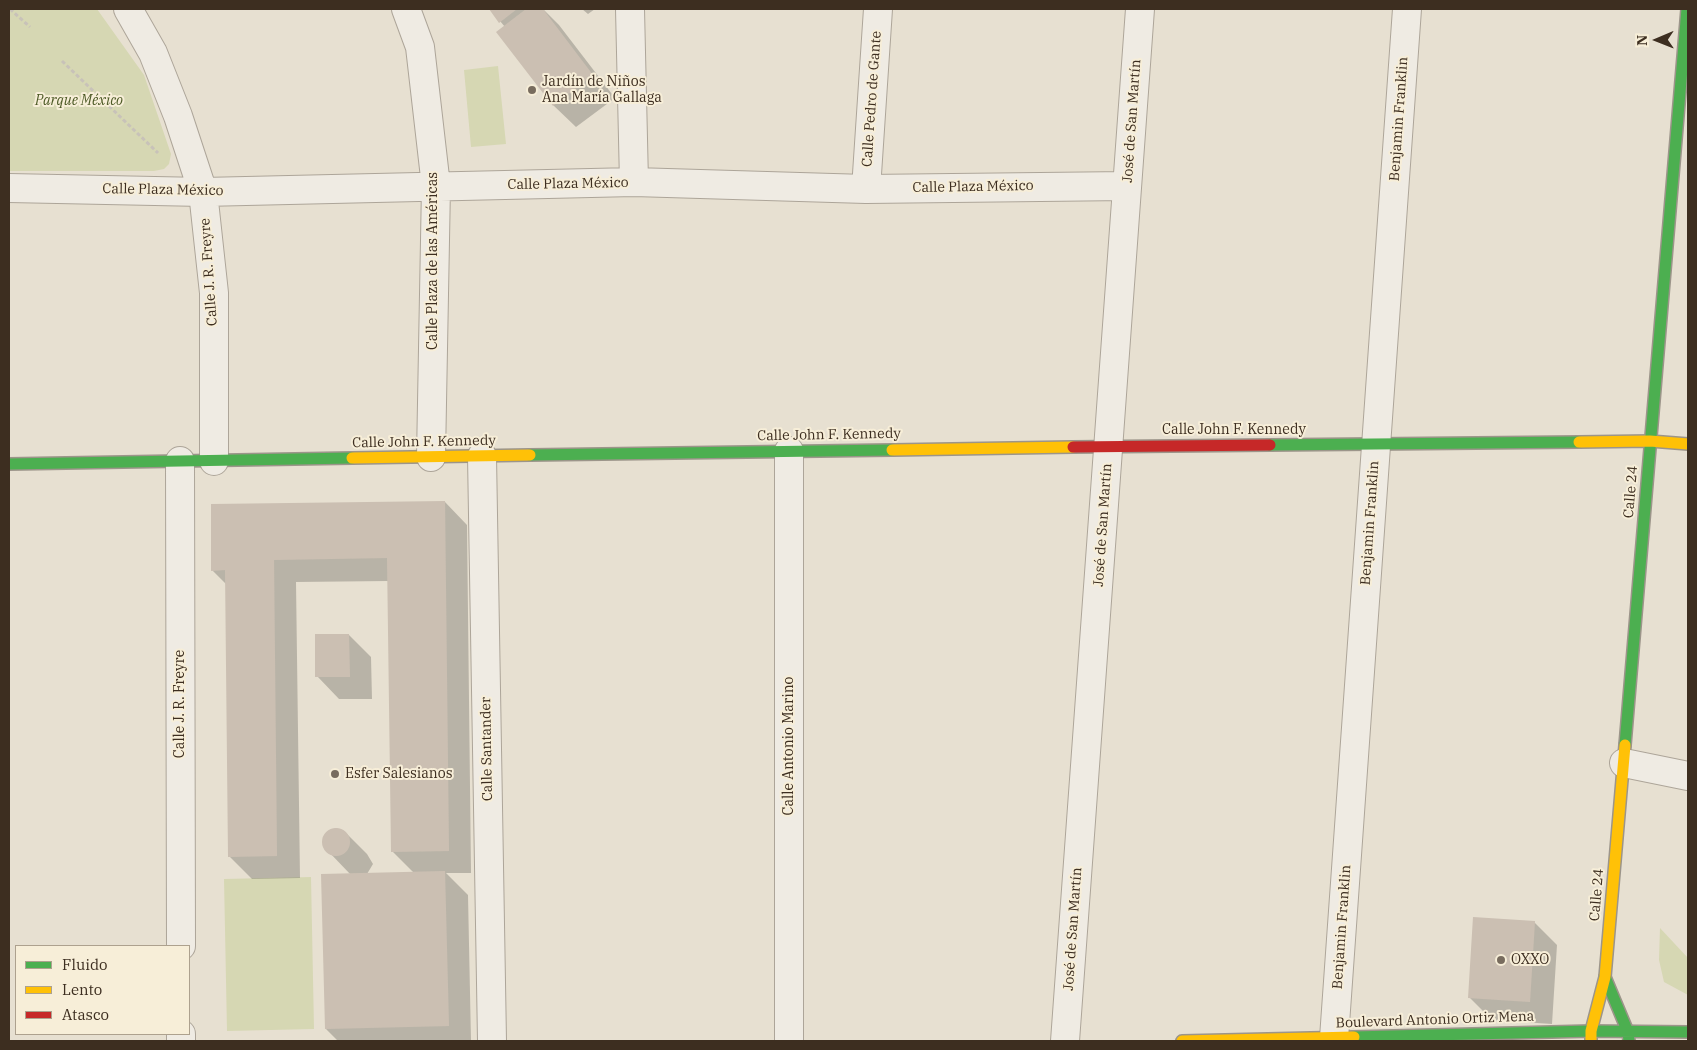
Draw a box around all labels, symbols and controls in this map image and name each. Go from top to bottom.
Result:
north arrow [1632,15,1682,65]
street label: Calle Pedro de Gante [859,30,885,168]
text: N [1633,35,1651,46]
street label: Benjamin Franklin [1386,56,1412,182]
street label: José de San Martín [1119,59,1145,183]
place label: Jardín de Niños Ana María Gallaga [542,74,662,106]
marker: Jardín de Niños Ana María Gallaga [526,84,538,96]
park label: Parque México [35,93,123,109]
street label: Calle Plaza de las Américas [425,172,441,350]
street label: Calle Plaza México [507,175,629,193]
street label: Calle Plaza México [912,178,1034,196]
street label: Calle Plaza México [102,181,224,199]
street label: Calle J. R. Freyre [197,217,221,327]
street label: Calle John F. Kennedy [1162,422,1306,438]
street label: Calle John F. Kennedy [757,425,901,445]
street label: Calle John F. Kennedy [352,432,496,452]
street label: Benjamin Franklin [1357,460,1383,586]
street label: José de San Martín [1090,463,1116,587]
street label: Calle 24 [1620,465,1642,519]
street label: Calle J. R. Freyre [172,650,188,758]
street label: Calle Antonio Marino [781,677,797,815]
street label: Calle Santander [478,697,496,801]
place label: Esfer Salesianos [345,766,453,782]
marker: Esfer Salesianos [329,768,341,780]
street label: Benjamin Franklin [1329,864,1355,990]
street label: José de San Martín [1060,867,1086,991]
street label: Calle 24 [1586,868,1608,922]
legend [15,945,190,1035]
place label: OXXO [1511,952,1549,968]
marker: OXXO [1495,954,1507,966]
text: Fluido [62,955,107,974]
text: Lento [62,980,102,999]
text: Atasco [62,1005,109,1024]
street label: Boulevard Antonio Ortiz Mena [1335,1008,1535,1032]

